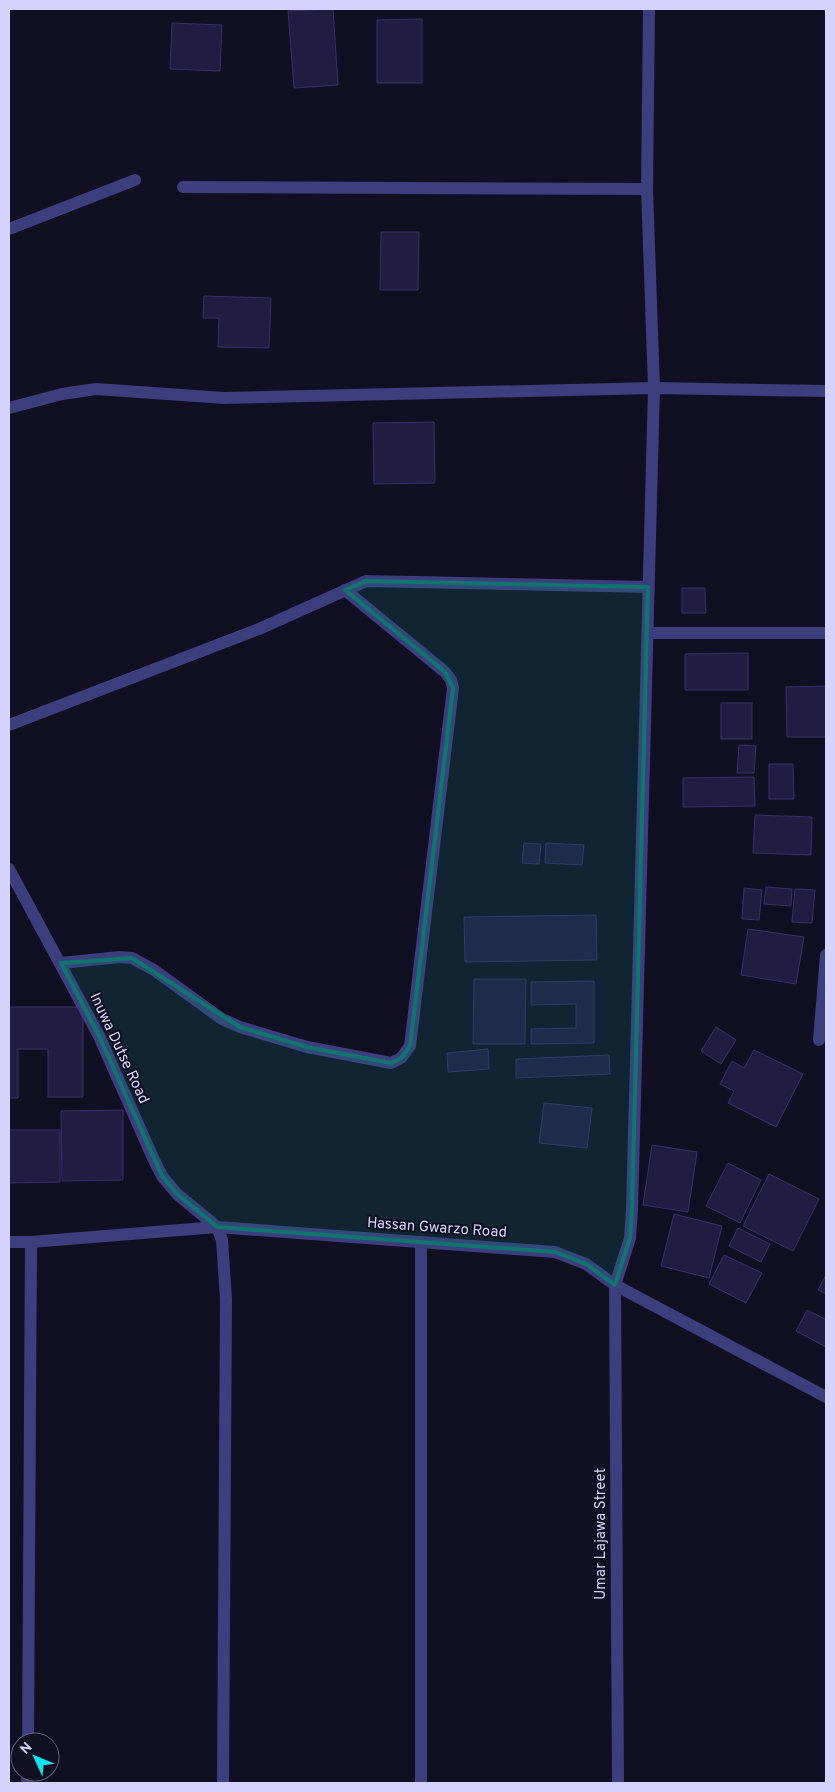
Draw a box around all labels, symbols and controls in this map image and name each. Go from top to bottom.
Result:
street label: Inuwa Dutse Road [85,990,153,1107]
street label: Hassan Gwarzo Road [366,1214,508,1243]
street label: Umar Lajawa Street [592,1468,611,1600]
north arrow [10,1732,60,1782]
text: N [17,1739,36,1759]

